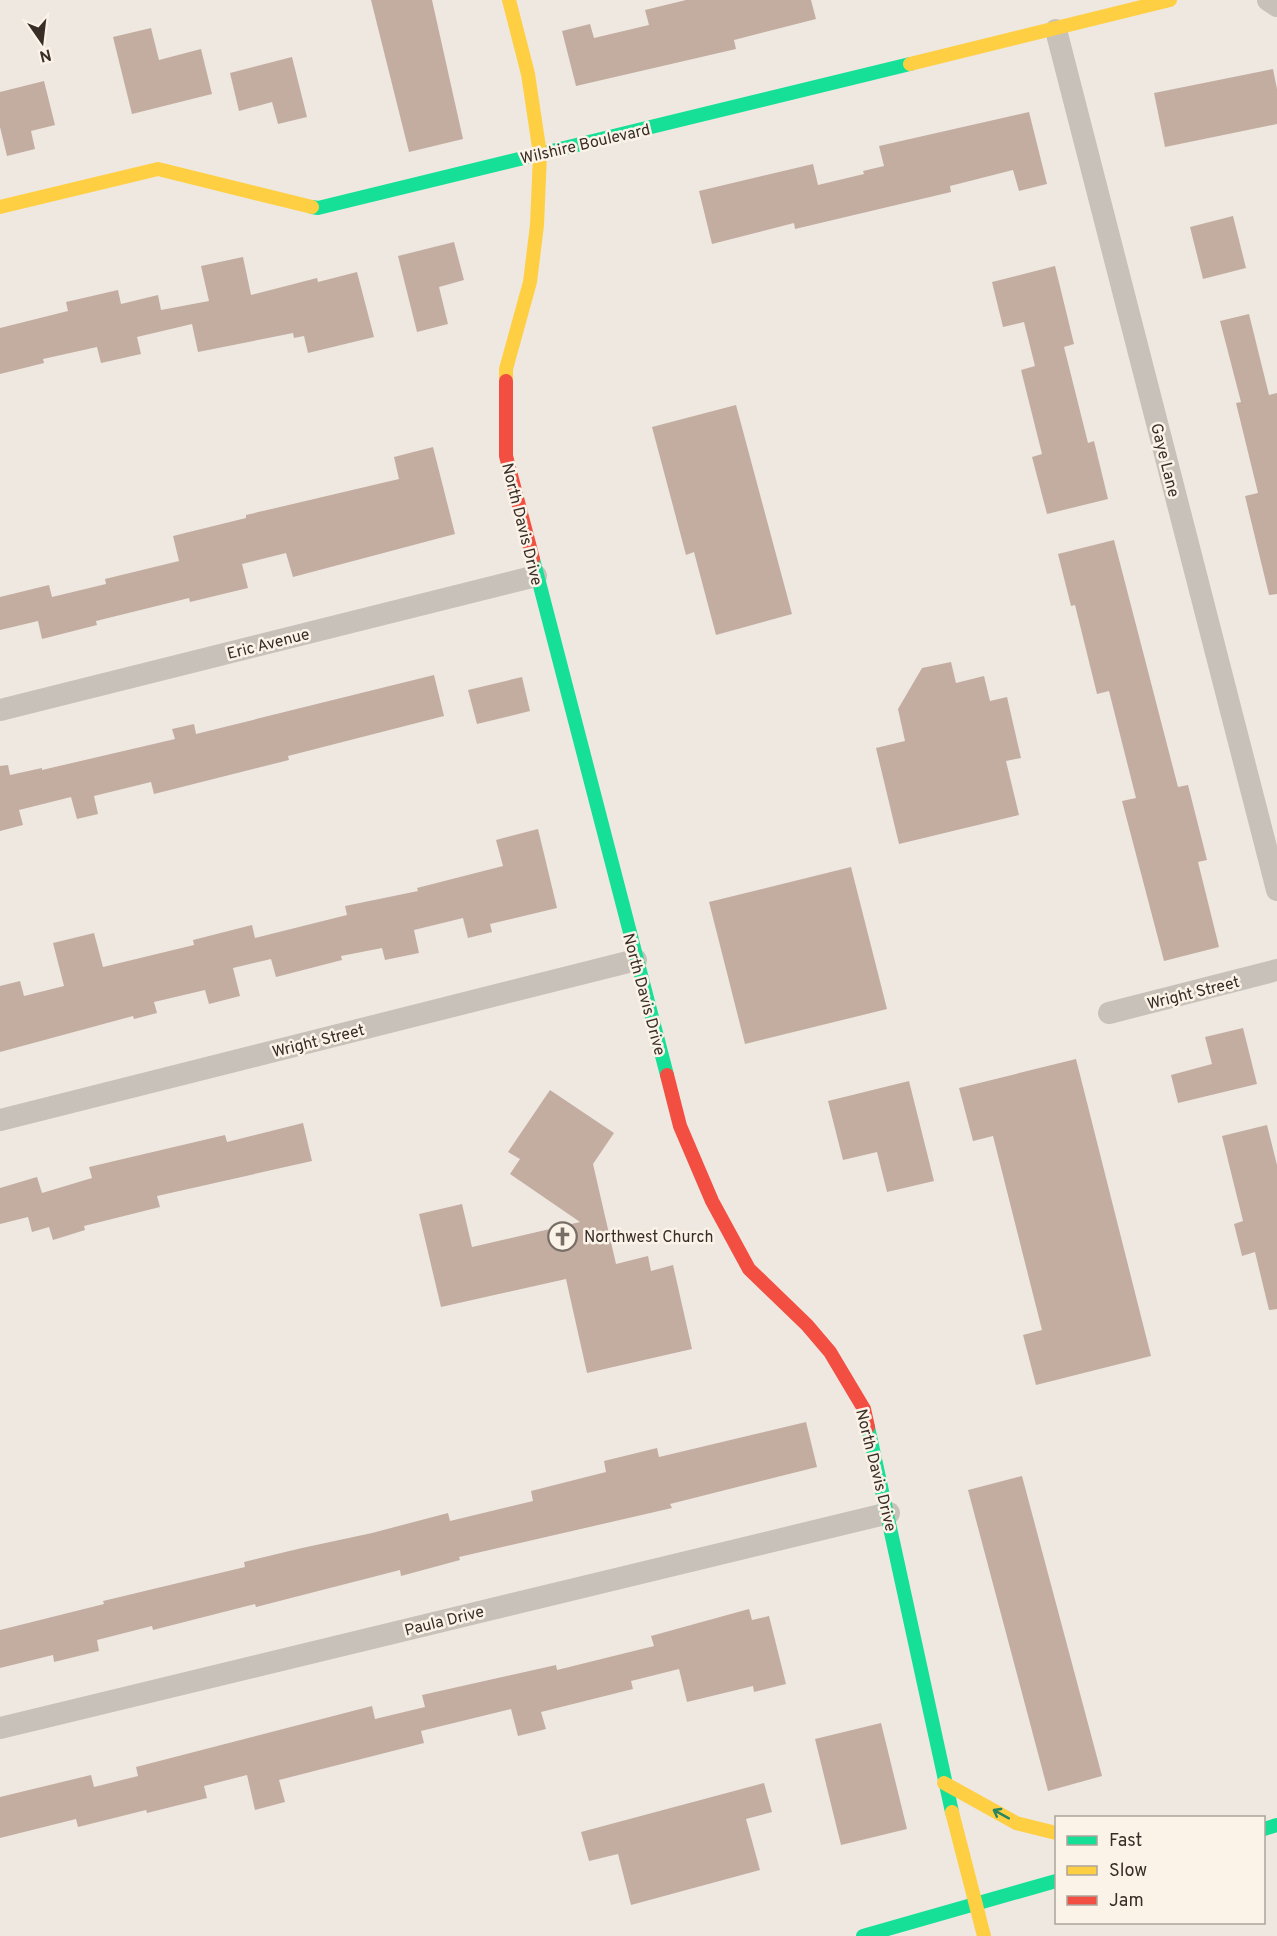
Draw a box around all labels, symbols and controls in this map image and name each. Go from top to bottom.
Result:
north arrow [12,12,72,72]
text: N [37,44,53,66]
street label: Wilshire Boulevard [518,120,652,170]
street label: Gaye Lane [1145,421,1183,500]
street label: North Davis Drive [496,461,546,588]
street label: Eric Avenue [225,625,312,665]
street label: North Davis Drive [617,931,669,1058]
street label: Wright Street [1145,973,1242,1015]
street label: Wright Street [270,1021,367,1063]
church icon: Northwest Church [547,1220,579,1252]
place label: Northwest Church [584,1228,713,1248]
street label: North Davis Drive [850,1407,900,1534]
street label: Paula Drive [403,1602,486,1641]
one-way arrow [993,1808,1010,1820]
legend [1055,1816,1265,1924]
text: Fast [1109,1830,1142,1853]
text: Slow [1109,1860,1147,1883]
text: Jam [1109,1890,1144,1913]

